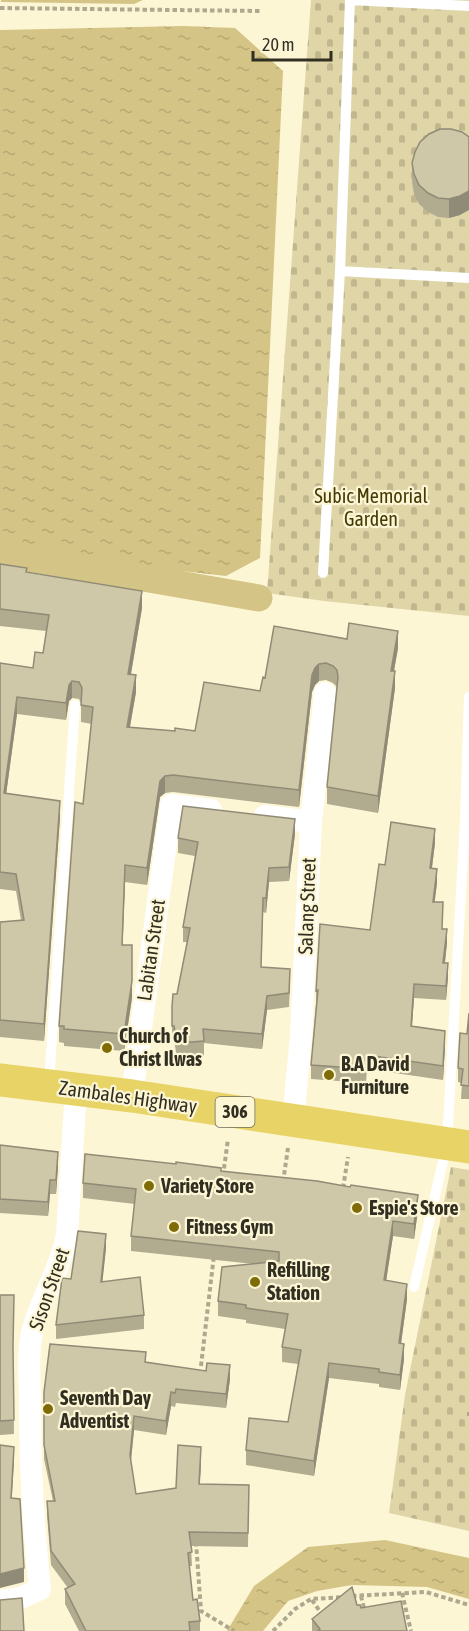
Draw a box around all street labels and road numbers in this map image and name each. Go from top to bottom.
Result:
street label: Salang Street [293,857,320,955]
street label: Labitan Street [132,897,169,1002]
street label: Zambales Highway [58,1075,199,1118]
road number: 306 [216,1097,254,1127]
street label: Sison Street [24,1244,73,1333]

